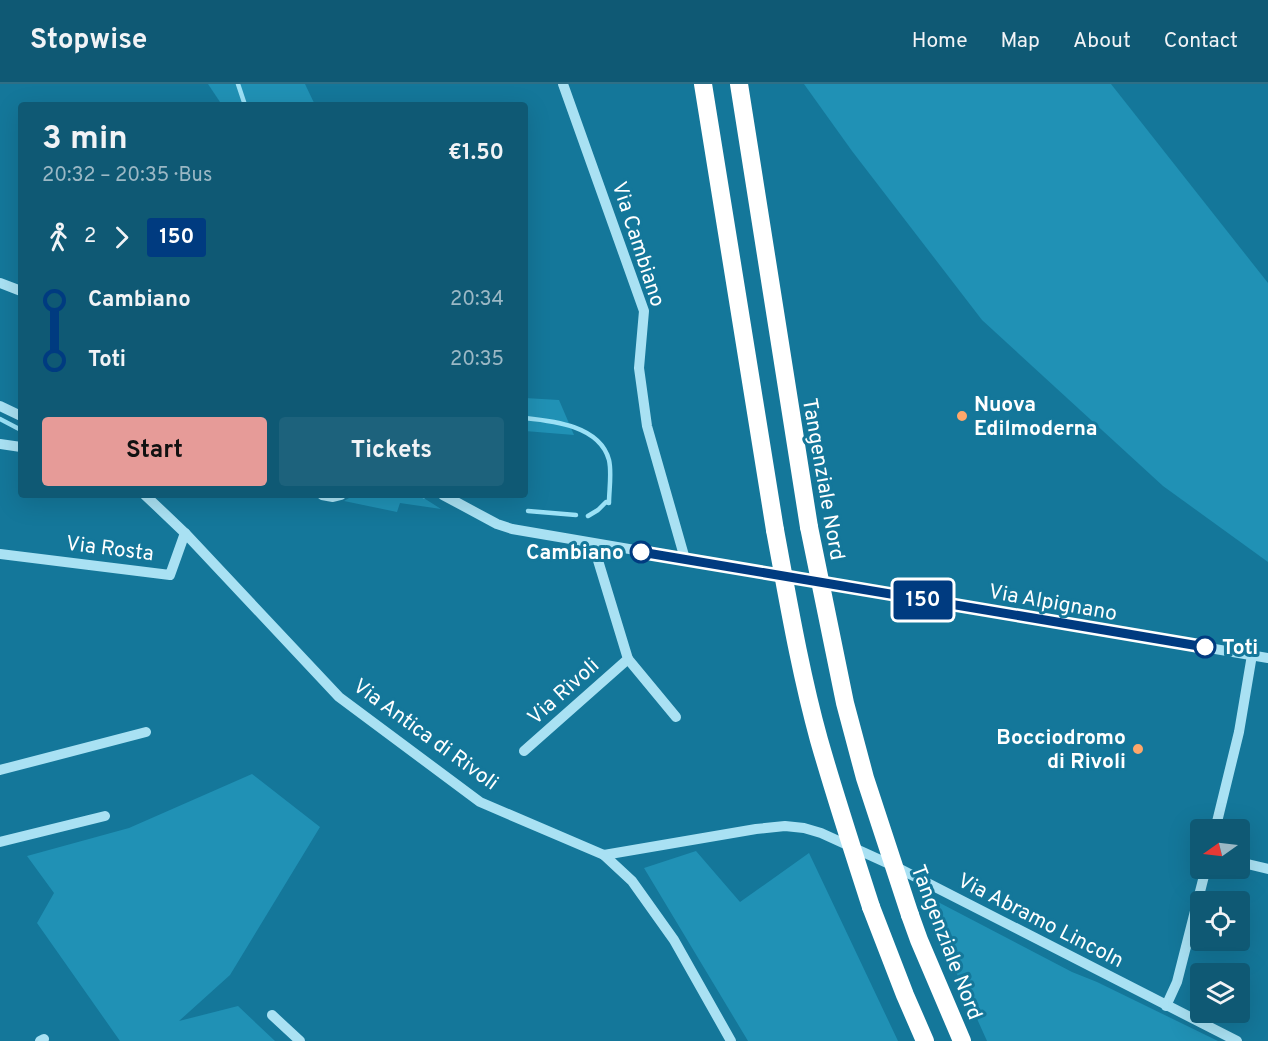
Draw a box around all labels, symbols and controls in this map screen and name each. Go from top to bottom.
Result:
text: Stopwise [30,23,147,59]
text: Home [912,28,968,55]
text: Map [1001,28,1040,55]
text: About [1073,28,1131,55]
text: Contact [1164,28,1238,55]
text: 3 min [42,119,128,161]
text: €1.50 [448,140,504,167]
text: 20:32 – 20:35 · Bus [42,163,212,189]
street label: Via Cambiano [605,178,671,310]
icon: walk [42,221,75,254]
icon: forward [105,221,138,254]
text: 2 [84,224,96,250]
text: 150 [159,224,194,251]
text: Cambiano [88,287,191,314]
text: 20:34 [450,287,504,313]
text: Toti [88,347,126,374]
text: 20:35 [450,347,504,373]
place label: Nuova Edilmoderna [974,392,1098,443]
street label: Tangenziale Nord [795,396,850,562]
marker: Nuova Edilmoderna [955,409,969,423]
button: Start [42,417,267,486]
button: Tickets [279,417,504,486]
street label: Via Rosta [64,531,155,568]
place label: Cambiano [526,540,624,567]
marker: Cambiano [630,541,652,563]
street label: Via Alpignano [986,579,1119,628]
line badge: 150 [888,580,958,620]
text: 150 [906,587,941,614]
place label: Toti [1222,635,1258,662]
marker: Toti [1194,636,1216,658]
street label: Via Rivoli [522,653,606,731]
street label: Via Antica di Rivoli [347,673,503,797]
place label: Bocciodromo di Rivoli [996,725,1126,776]
marker: Bocciodromo di Rivoli [1131,742,1145,756]
north arrow [1190,819,1250,879]
map controls [1190,819,1250,1023]
street label: Tangenziale Nord [904,861,988,1024]
street label: Via Abramo Lincoln [953,868,1128,975]
button: locate [1190,891,1250,951]
button: layers [1190,963,1250,1023]

